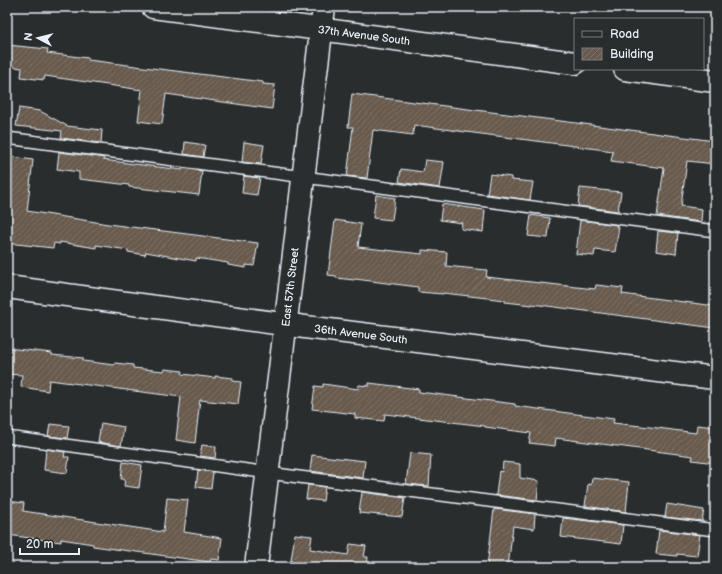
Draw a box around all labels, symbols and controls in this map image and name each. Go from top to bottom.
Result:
north arrow [18,18,58,58]
legend [574,18,704,70]
street label: 37th Avenue South [317,23,411,48]
text: Road [610,27,639,42]
text: N [22,32,36,42]
text: Building [610,47,654,62]
street label: East 57th Street [279,246,302,327]
street label: 36th Avenue South [313,322,408,347]
scale bar [20,530,79,556]
text: 20 m [26,537,53,552]

